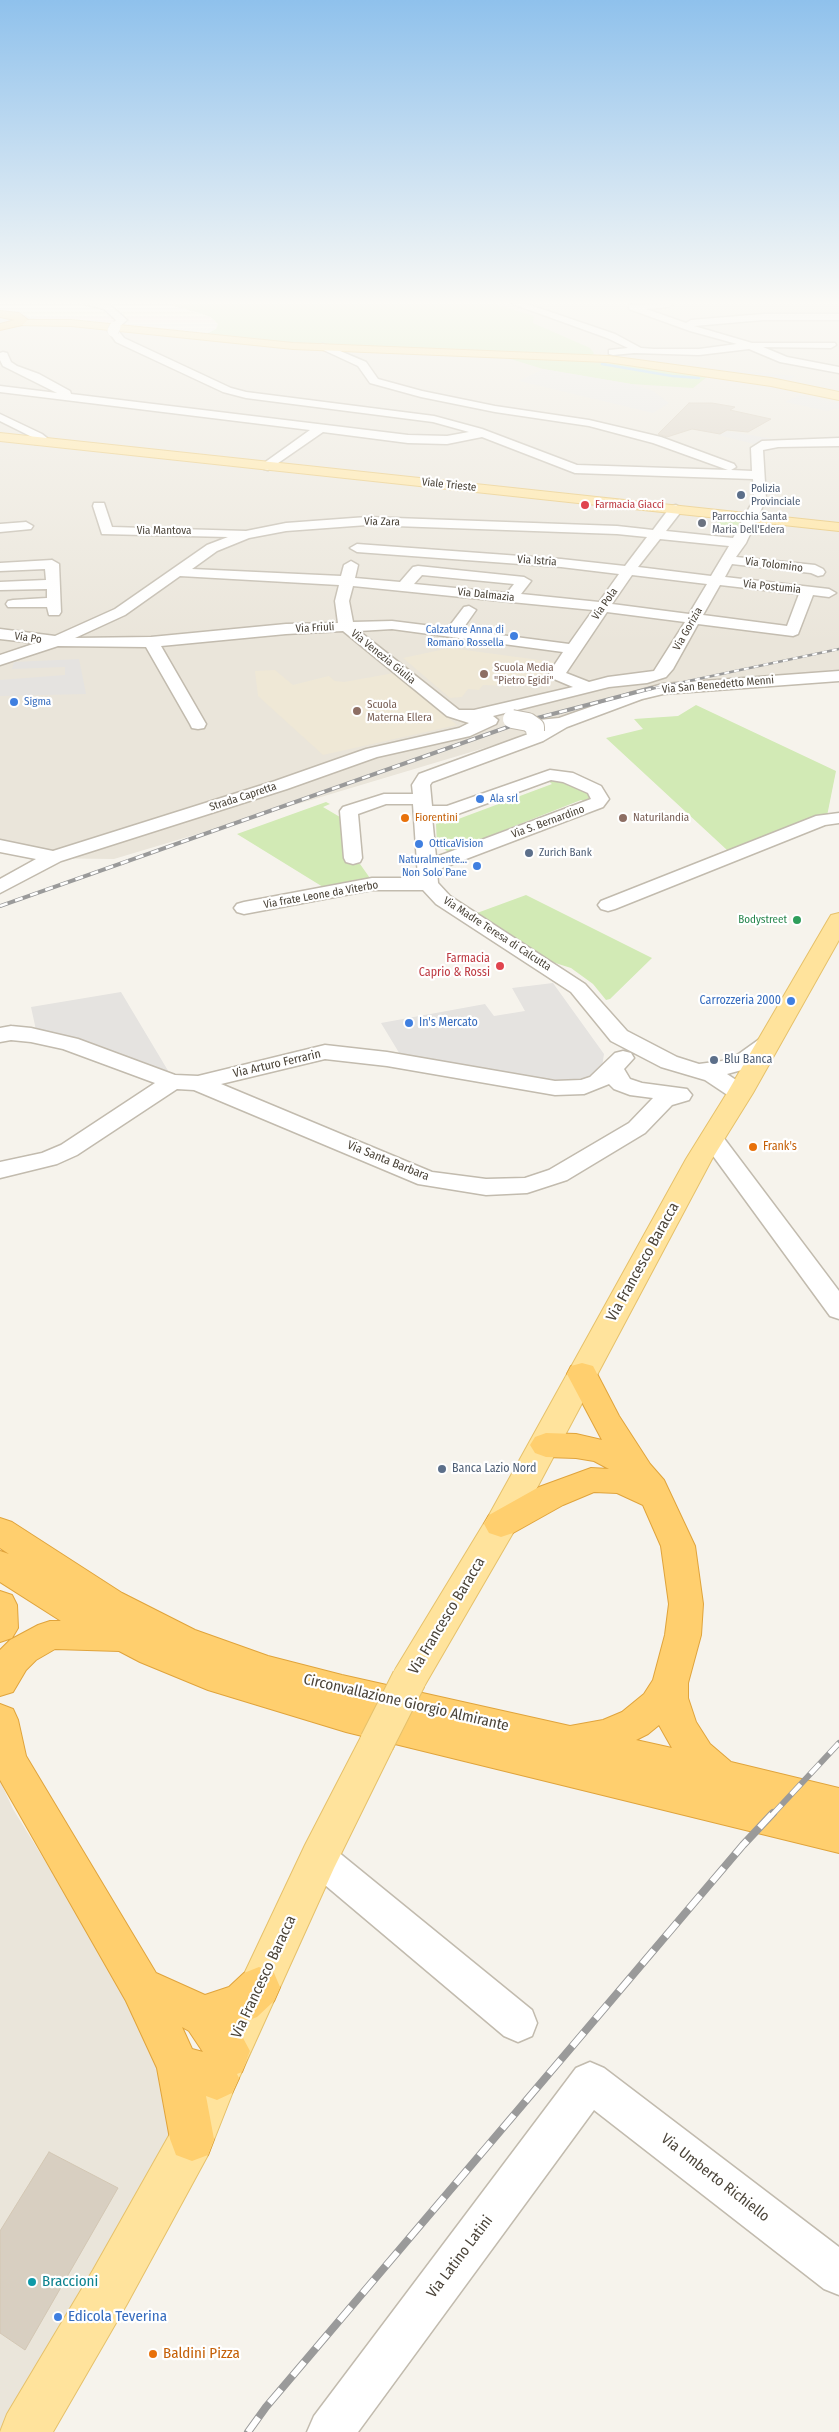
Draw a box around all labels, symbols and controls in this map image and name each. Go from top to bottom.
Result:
street label: Viale Trieste [421,476,477,494]
place label: Polizia Provinciale [751,482,800,508]
marker: Polizia Provinciale [735,489,747,501]
place label: Farmacia Giacci [595,498,664,512]
marker: Farmacia Giacci [579,499,591,511]
place label: Parrocchia Santa Maria Dell'Edera [712,510,787,536]
street label: Via Zara [364,515,400,529]
marker: Parrocchia Santa Maria Dell'Edera [696,517,708,529]
street label: Via Mantova [137,524,191,538]
street label: Via Istria [517,553,557,569]
street label: Via Tolomino [744,555,804,575]
street label: Via Postumia [742,577,802,597]
street label: Via Dalmazia [457,585,515,605]
street label: Via Pola [589,586,621,622]
street label: Via Gorizia [670,605,706,653]
street label: Via Friuli [295,620,335,636]
place label: Calzature Anna di Romano Rossella [426,623,504,649]
street label: Via Venezia Giulia [348,627,418,687]
street label: Via Po [13,630,43,646]
marker: Calzature Anna di Romano Rossella [508,630,520,642]
place label: Scuola Media "Pietro Egidi" [494,661,554,687]
marker: Scuola Media "Pietro Egidi" [478,668,490,680]
street label: Via San Benedetto Menni [661,674,775,696]
place label: Sigma [24,695,51,709]
marker: Sigma [8,696,20,708]
place label: Scuola Materna Ellera [367,698,432,724]
marker: Scuola Materna Ellera [351,705,363,717]
street label: Strada Capretta [208,780,278,814]
place label: Ala srl [490,792,518,806]
marker: Ala srl [474,793,486,805]
street label: Via S. Bernardino [510,803,586,841]
place label: Fiorentini [415,811,458,825]
place label: Naturilandia [633,811,689,825]
marker: Fiorentini [399,812,411,824]
marker: Naturilandia [617,812,629,824]
place label: OtticaVision [429,837,483,851]
marker: OtticaVision [413,838,425,850]
place label: Zurich Bank [539,846,592,860]
marker: Zurich Bank [523,847,535,859]
place label: Naturalmente... Non Solo Pane [398,853,467,879]
marker: Naturalmente... Non Solo Pane [471,860,483,872]
street label: Via frate Leone da Viterbo [263,878,379,912]
street label: Via Madre Teresa di Calcutta [440,894,554,974]
place label: Bodystreet [738,913,787,927]
marker: Bodystreet [791,914,803,926]
place label: Farmacia Caprio & Rossi [419,952,490,980]
marker: Farmacia Caprio & Rossi [494,960,506,972]
place label: Carrozzeria 2000 [700,994,781,1008]
marker: Carrozzeria 2000 [785,995,797,1007]
place label: In's Mercato [419,1016,478,1030]
marker: In's Mercato [403,1017,415,1029]
street label: Via Arturo Ferrarin [232,1047,322,1081]
place label: Blu Banca [724,1053,772,1067]
marker: Blu Banca [708,1054,720,1066]
street label: Via Santa Barbara [345,1138,431,1184]
place label: Frank's [763,1140,797,1154]
marker: Frank's [747,1141,759,1153]
street label: Via Francesco Baracca [603,1199,683,1325]
place label: Banca Lazio Nord [452,1462,536,1476]
marker: Banca Lazio Nord [436,1463,448,1475]
street label: Via Francesco Baracca [405,1554,489,1678]
street label: Circonvallazione Giorgio Almirante [302,1671,510,1735]
street label: Via Francesco Baracca [228,1913,300,2041]
street label: Via Umberto Richiello [657,2130,773,2226]
street label: Via Latino Latini [423,2212,497,2302]
place label: Braccioni [42,2273,98,2291]
marker: Braccioni [26,2276,38,2288]
place label: Edicola Teverina [68,2308,167,2326]
marker: Edicola Teverina [52,2311,64,2323]
place label: Baldini Pizza [163,2345,240,2363]
marker: Baldini Pizza [147,2348,159,2360]

